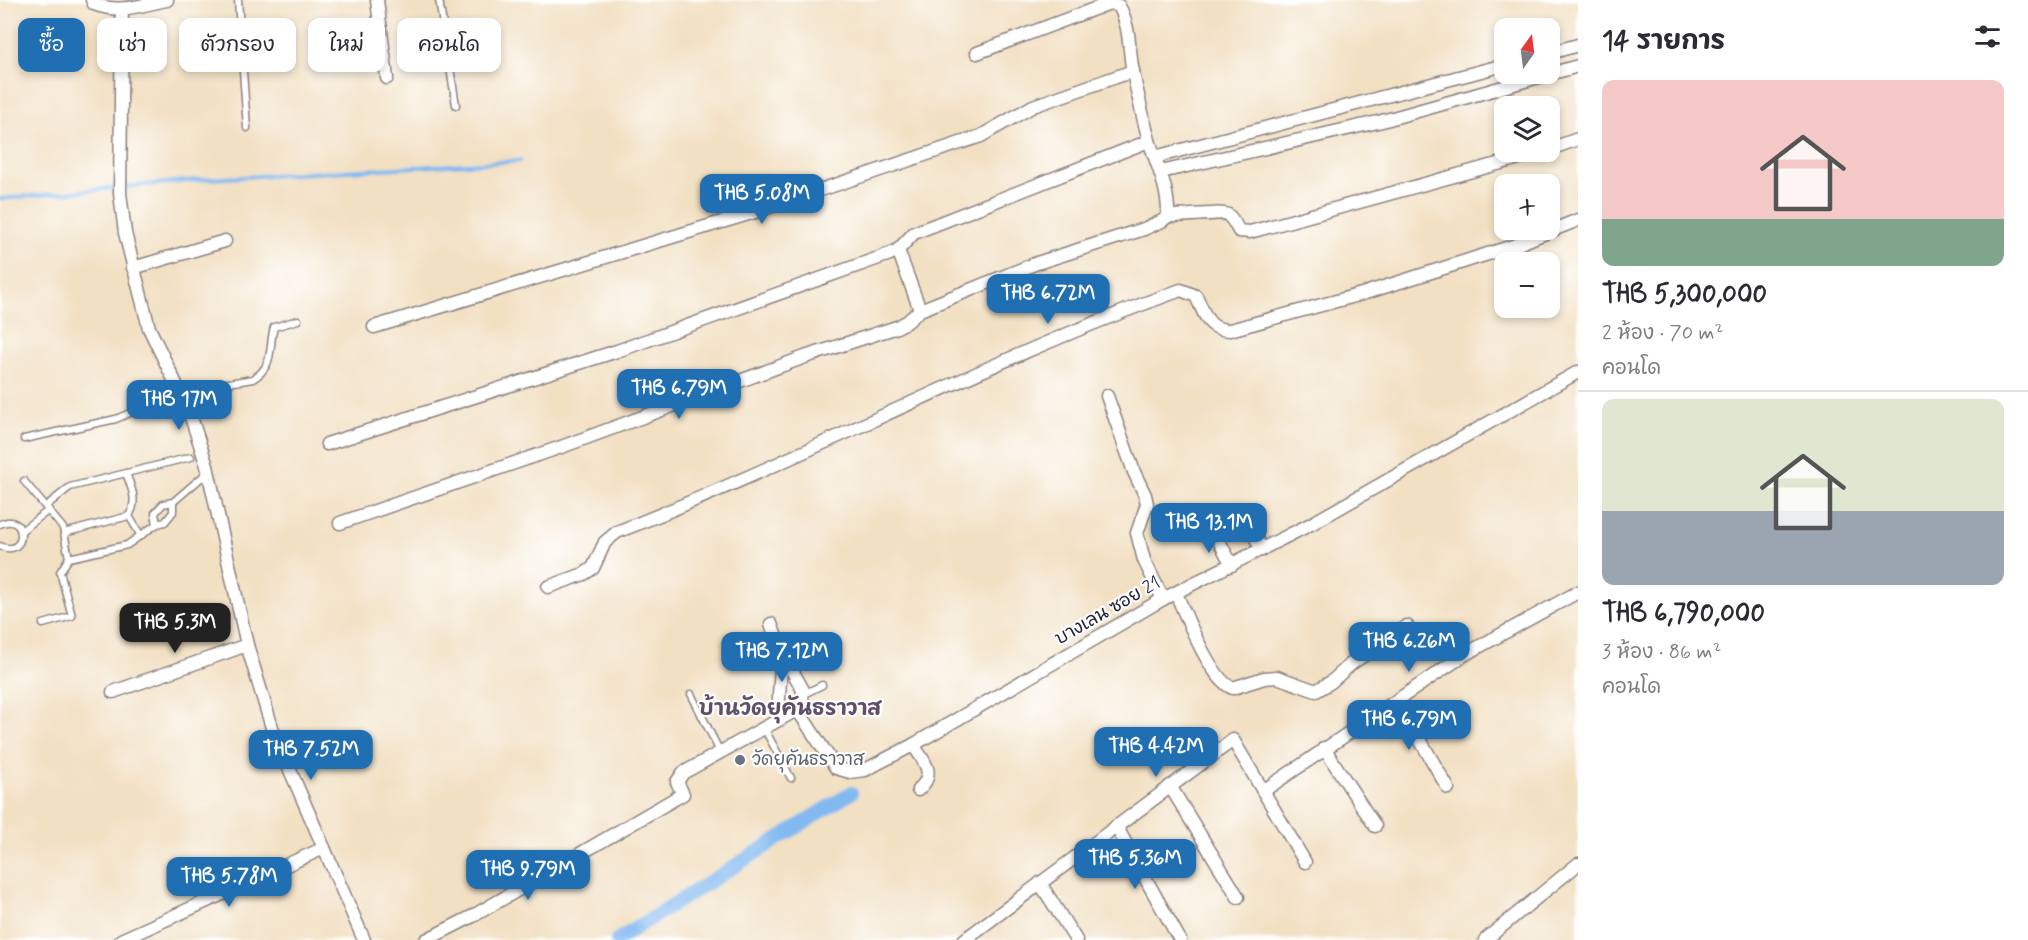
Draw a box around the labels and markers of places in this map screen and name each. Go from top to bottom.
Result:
pin: THB 5.08M [693,174,831,225]
pin: THB 6.72M [979,274,1117,325]
pin: THB 6.79M [610,369,748,420]
pin: THB 17M [124,380,234,431]
pin: THB 13.1M [1140,503,1278,554]
pin: THB 5.3M [113,603,237,654]
pin: THB 6.26M [1340,622,1478,673]
pin: THB 7.12M [713,632,851,683]
pin: THB 6.79M [1340,700,1478,751]
pin: THB 4.42M [1087,727,1225,778]
pin: THB 7.52M [242,730,380,781]
place label: วัดยุคันธราวาส [752,748,865,773]
marker: วัดยุคันธราวาส [733,753,747,767]
pin: THB 5.36M [1066,839,1204,890]
pin: THB 9.79M [459,850,597,901]
pin: THB 5.78M [160,857,298,908]

